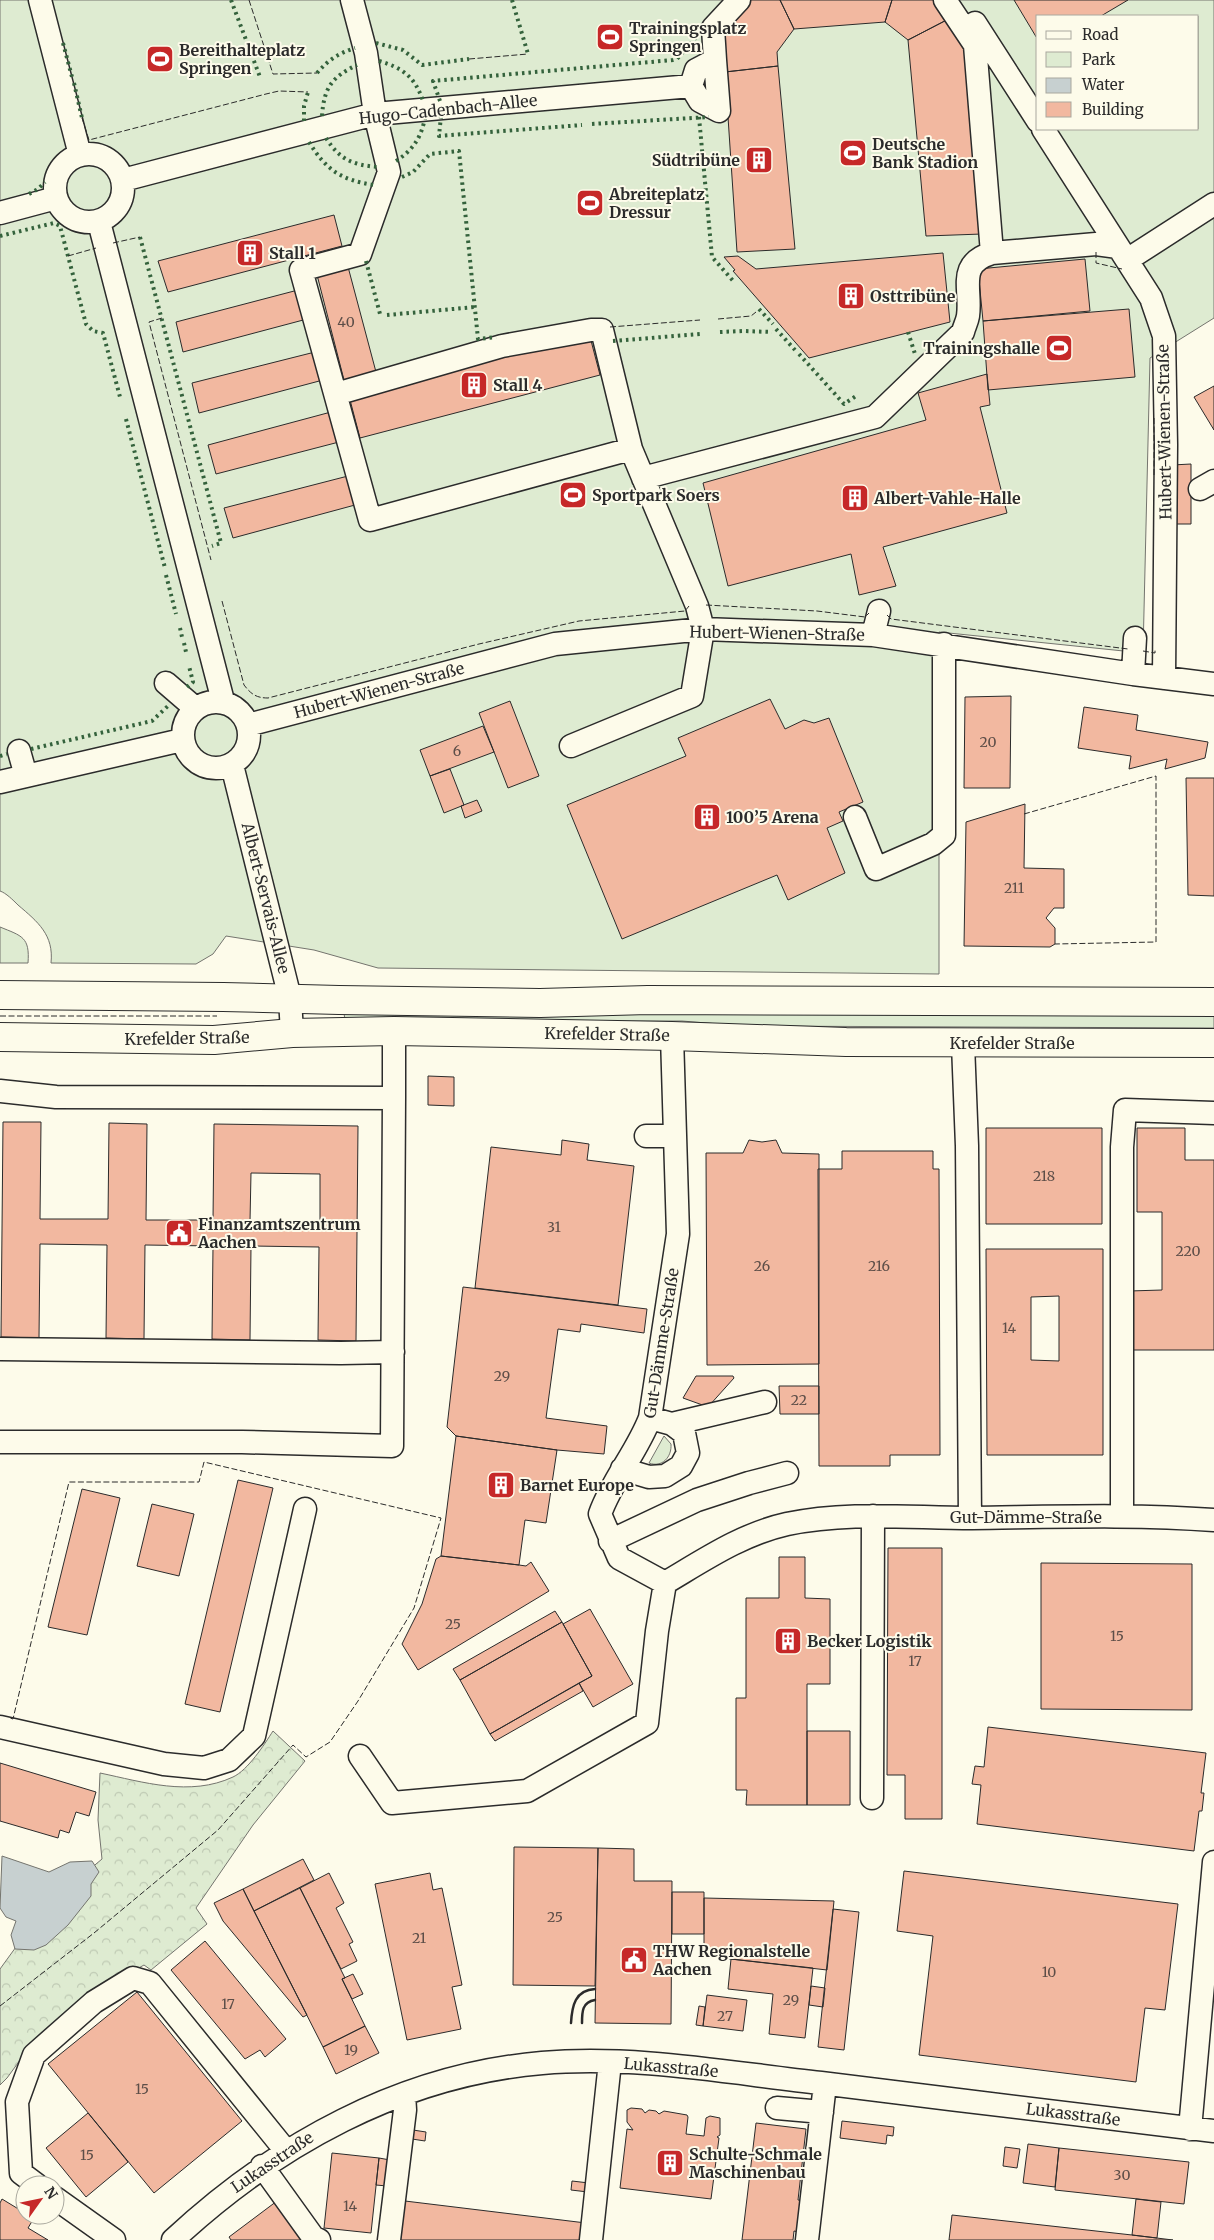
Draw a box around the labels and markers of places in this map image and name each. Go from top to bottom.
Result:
place label: Trainingsplatz Springen [629,18,746,56]
sports icon: Trainingsplatz Springen [595,22,625,52]
place label: Bereithalteplatz Springen [179,40,305,78]
sports icon: Bereithalteplatz Springen [145,44,175,74]
place label: Deutsche Bank Stadion [872,134,978,172]
sports icon: Deutsche Bank Stadion [838,138,868,168]
building icon: Südtribüne [744,145,774,175]
place label: Südtribüne [652,150,740,170]
place label: Abreiteplatz Dressur [608,184,705,222]
sports icon: Abreiteplatz Dressur [575,188,605,218]
building icon: Stall 1 [235,238,265,268]
place label: Stall 1 [269,243,316,263]
building icon: Osttribüne [836,281,866,311]
place label: Osttribüne [870,286,956,306]
sports icon: Trainingshalle [1044,333,1074,363]
place label: Trainingshalle [923,338,1040,358]
building icon: Stall 4 [459,370,489,400]
place label: Stall 4 [493,375,542,395]
sports icon: Sportpark Soers [558,480,588,510]
building icon: Albert-Vahle-Halle [840,483,870,513]
place label: Sportpark Soers [592,485,720,505]
place label: Albert-Vahle-Halle [873,488,1021,508]
building icon: 100’5 Arena [692,802,722,832]
place label: 100’5 Arena [726,807,819,827]
place label: Finanzamtszentrum Aachen [197,1214,361,1252]
public building icon: Finanzamtszentrum Aachen [164,1218,194,1248]
building icon: Barnet Europe [486,1470,516,1500]
place label: Barnet Europe [520,1475,634,1495]
building icon: Becker Logistik [773,1626,803,1656]
place label: Becker Logistik [807,1631,932,1651]
place label: THW Regionalstelle Aachen [652,1941,810,1979]
public building icon: THW Regionalstelle Aachen [619,1945,649,1975]
place label: Schulte-Schmale Maschinenbau [689,2144,822,2182]
building icon: Schulte-Schmale Maschinenbau [655,2148,685,2178]

